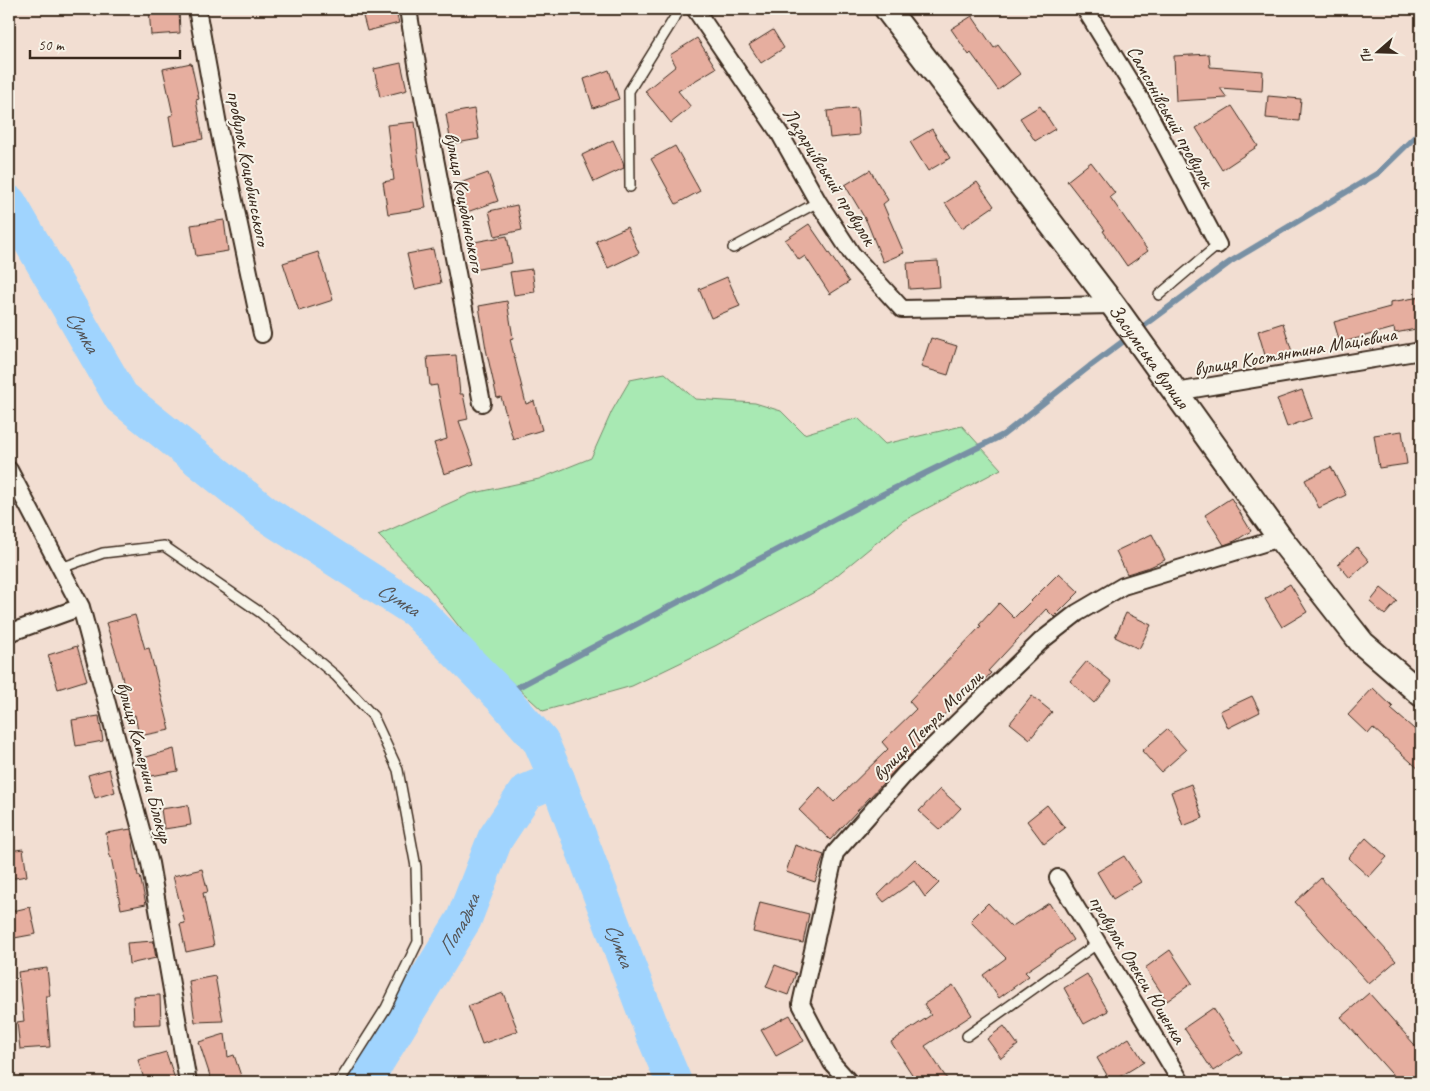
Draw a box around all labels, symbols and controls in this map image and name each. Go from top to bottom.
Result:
scale bar [30,28,180,60]
north arrow [1352,28,1402,78]
text: 50 m [38,36,65,55]
street label: Самсонівський провулок [1121,41,1221,193]
text: Пн [1355,46,1377,66]
street label: провулок Коцюбинського [221,88,276,250]
street label: Лазарцівський провулок [776,103,883,252]
street label: вулиця Коцюбинського [439,130,491,276]
street label: Засумська вулиця [1103,299,1196,415]
water label: Сумка [61,305,107,359]
street label: вулиця Костянтина Мацієвича [1192,321,1400,382]
water label: Сумка [373,576,427,623]
street label: вулиця Петра Могили [867,664,989,786]
street label: вулиця Катерини Білокур [111,679,178,847]
water label: Попадька [432,888,486,960]
street label: провулок Олекси Ющенка [1083,890,1192,1049]
water label: Сумка [600,920,641,973]

